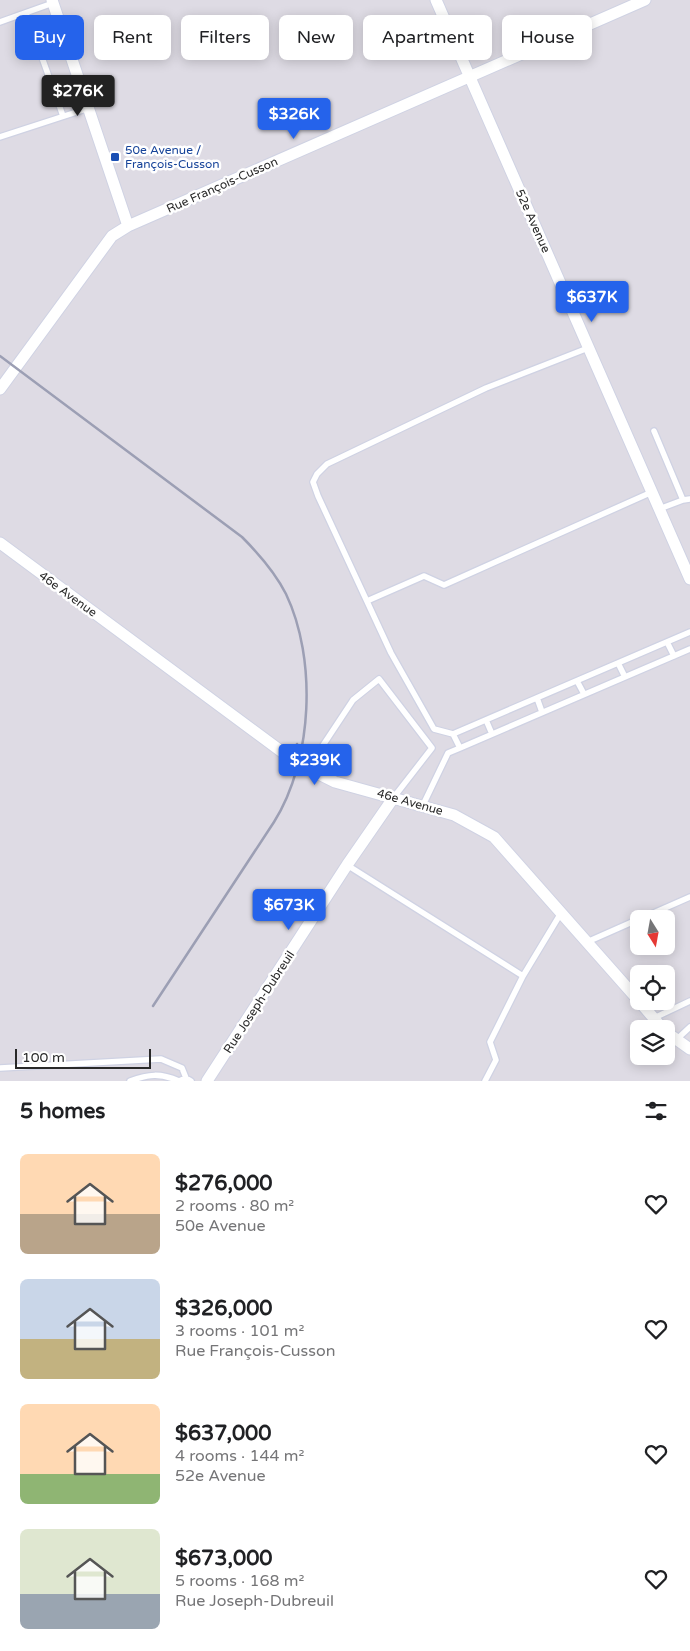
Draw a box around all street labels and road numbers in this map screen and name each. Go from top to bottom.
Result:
street label: Rue François-Cusson [164,154,280,216]
street label: 52e Avenue [513,187,553,255]
street label: 46e Avenue [36,568,100,620]
street label: 46e Avenue [375,786,445,818]
street label: Rue Joseph-Dubreuil [221,948,297,1056]

